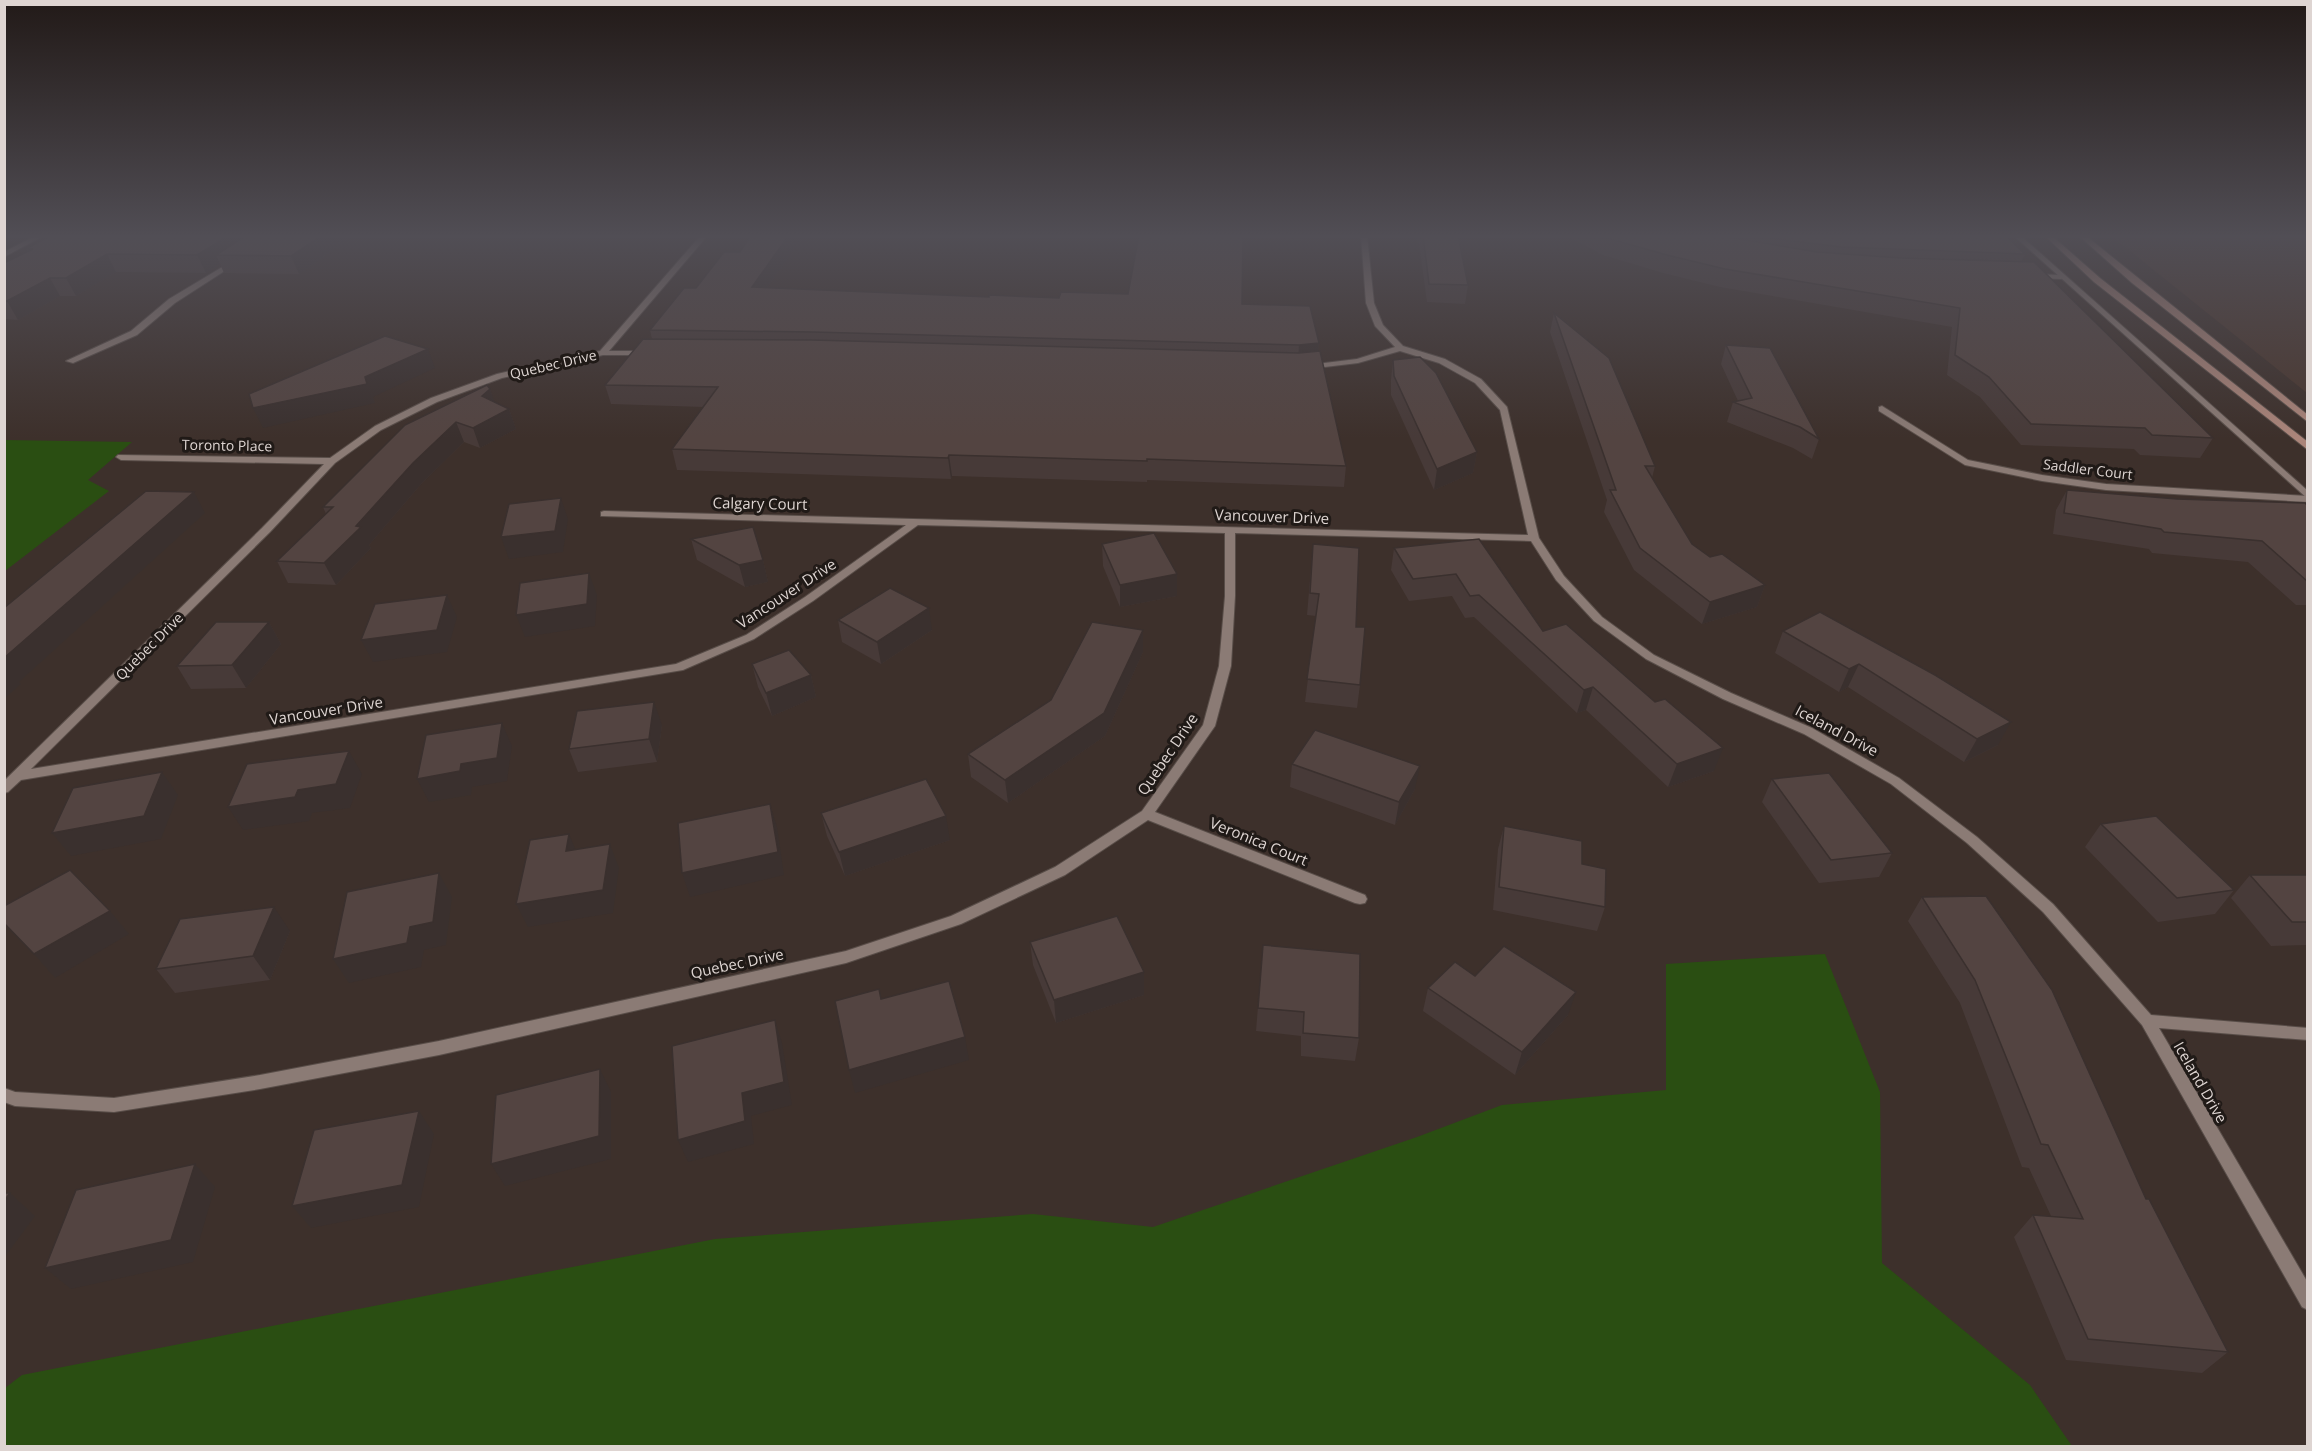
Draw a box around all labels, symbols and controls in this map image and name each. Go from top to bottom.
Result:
street label: Quebec Drive [508,345,598,383]
street label: Toronto Place [182,435,272,455]
street label: Saddler Court [2042,454,2134,484]
street label: Calgary Court [712,492,808,514]
street label: Vancouver Drive [1214,504,1330,528]
street label: Vancouver Drive [733,553,839,633]
street label: Quebec Drive [111,608,187,684]
street label: Vancouver Drive [268,691,384,729]
street label: Iceland Drive [1792,700,1882,760]
street label: Quebec Drive [1132,709,1202,799]
street label: Veronica Court [1207,812,1311,870]
street label: Quebec Drive [689,943,785,983]
street label: Iceland Drive [2170,1038,2232,1126]

